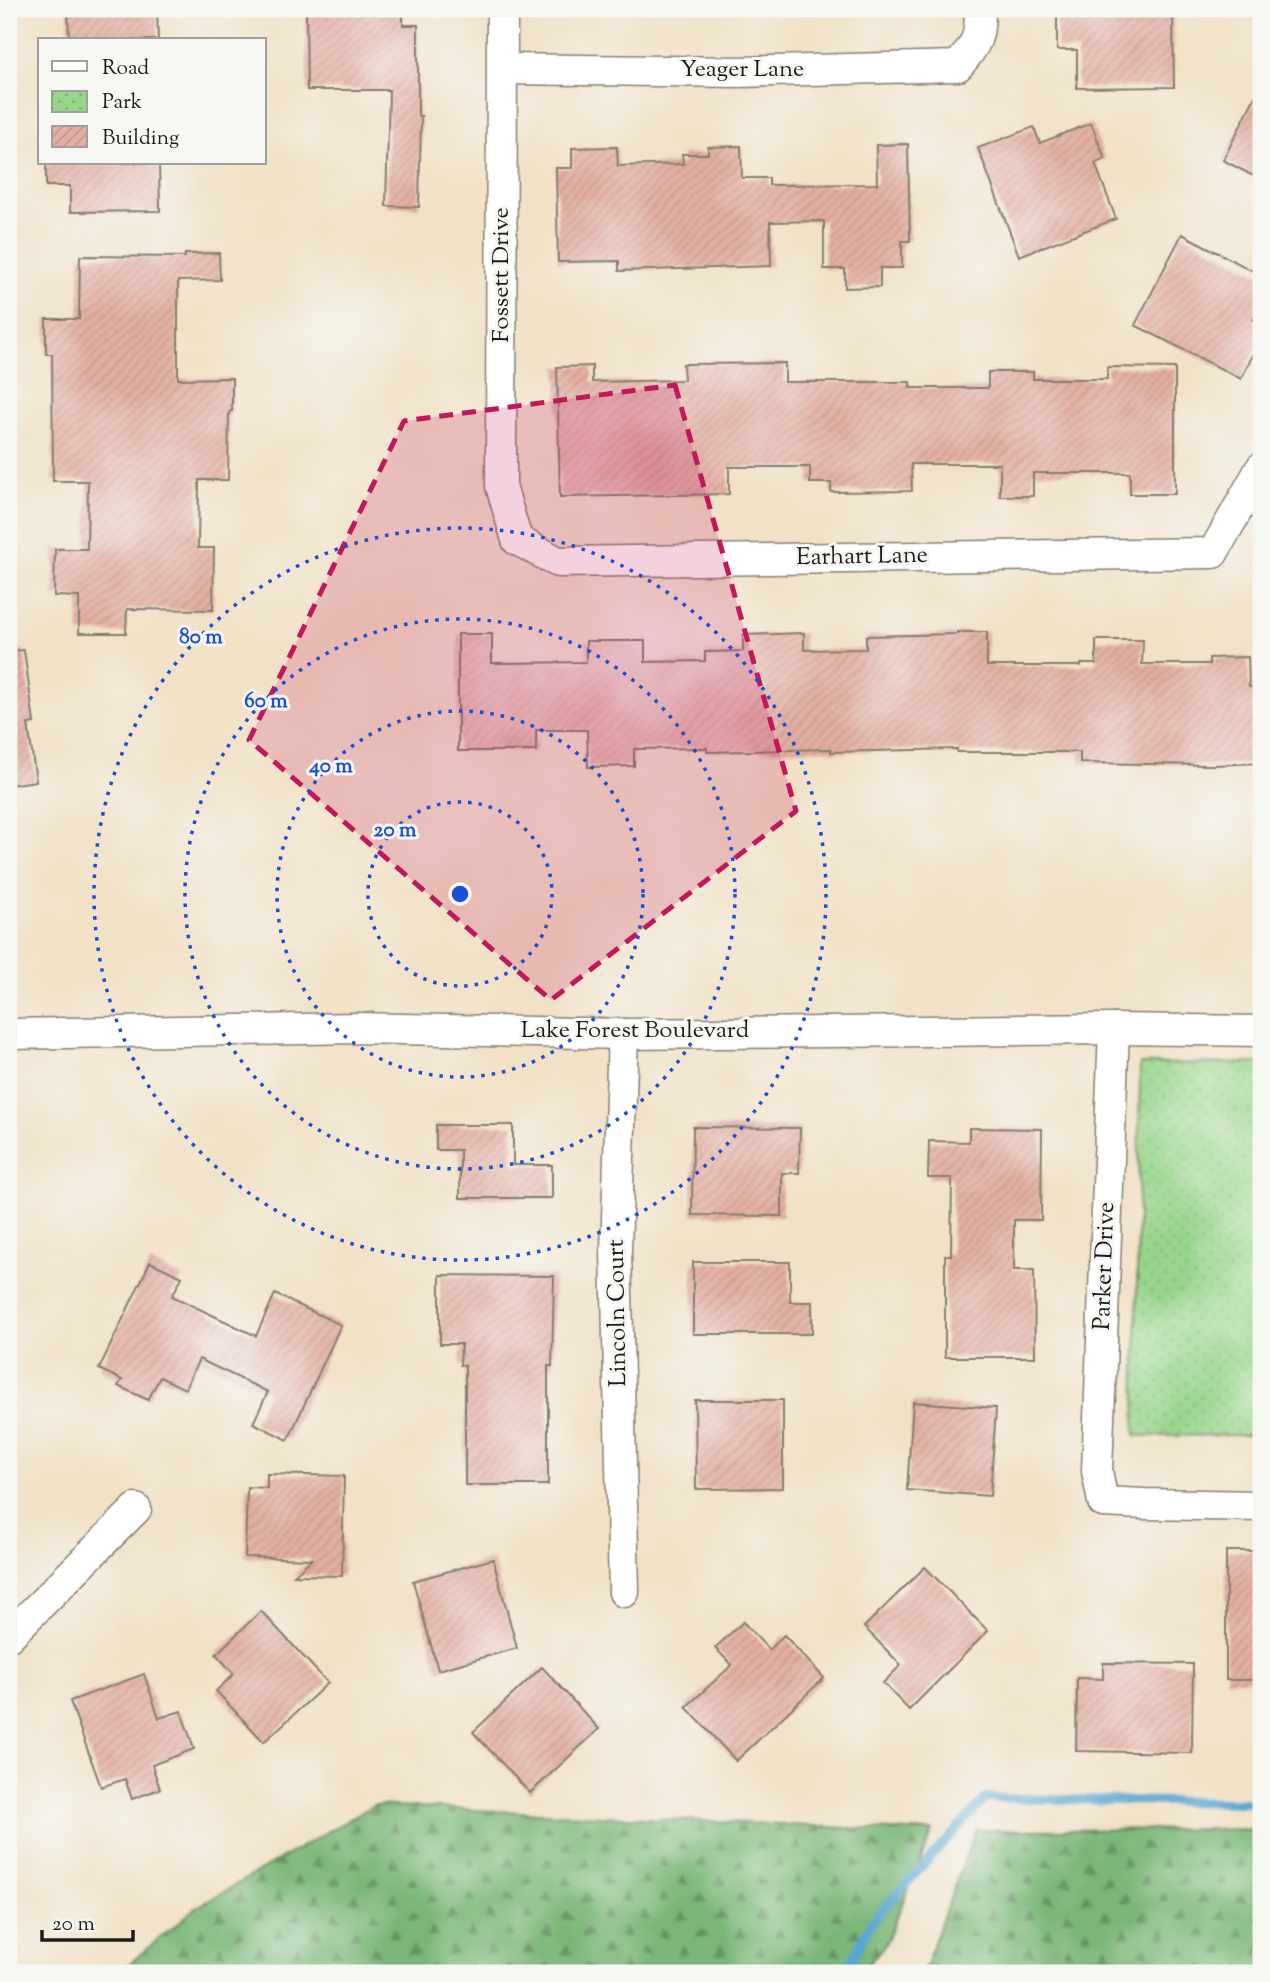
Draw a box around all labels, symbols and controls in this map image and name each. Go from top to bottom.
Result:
legend [38,38,266,164]
street label: Yeager Lane [680,53,804,87]
text: Road [102,54,149,84]
text: Park [102,88,143,118]
text: Building [102,124,179,154]
street label: Fossett Drive [485,207,519,343]
street label: Earhart Lane [796,539,928,575]
text: 80 m [179,623,223,653]
text: 60 m [244,687,288,717]
text: 40 m [308,752,353,782]
text: 20 m [374,816,417,846]
centre of rings [448,882,472,906]
street label: Lake Forest Boulevard [521,1014,750,1048]
street label: Parker Drive [1086,1201,1124,1331]
street label: Lincoln Court [600,1239,636,1387]
scale bar [42,1898,133,1942]
text: 20 m [52,1910,95,1940]

